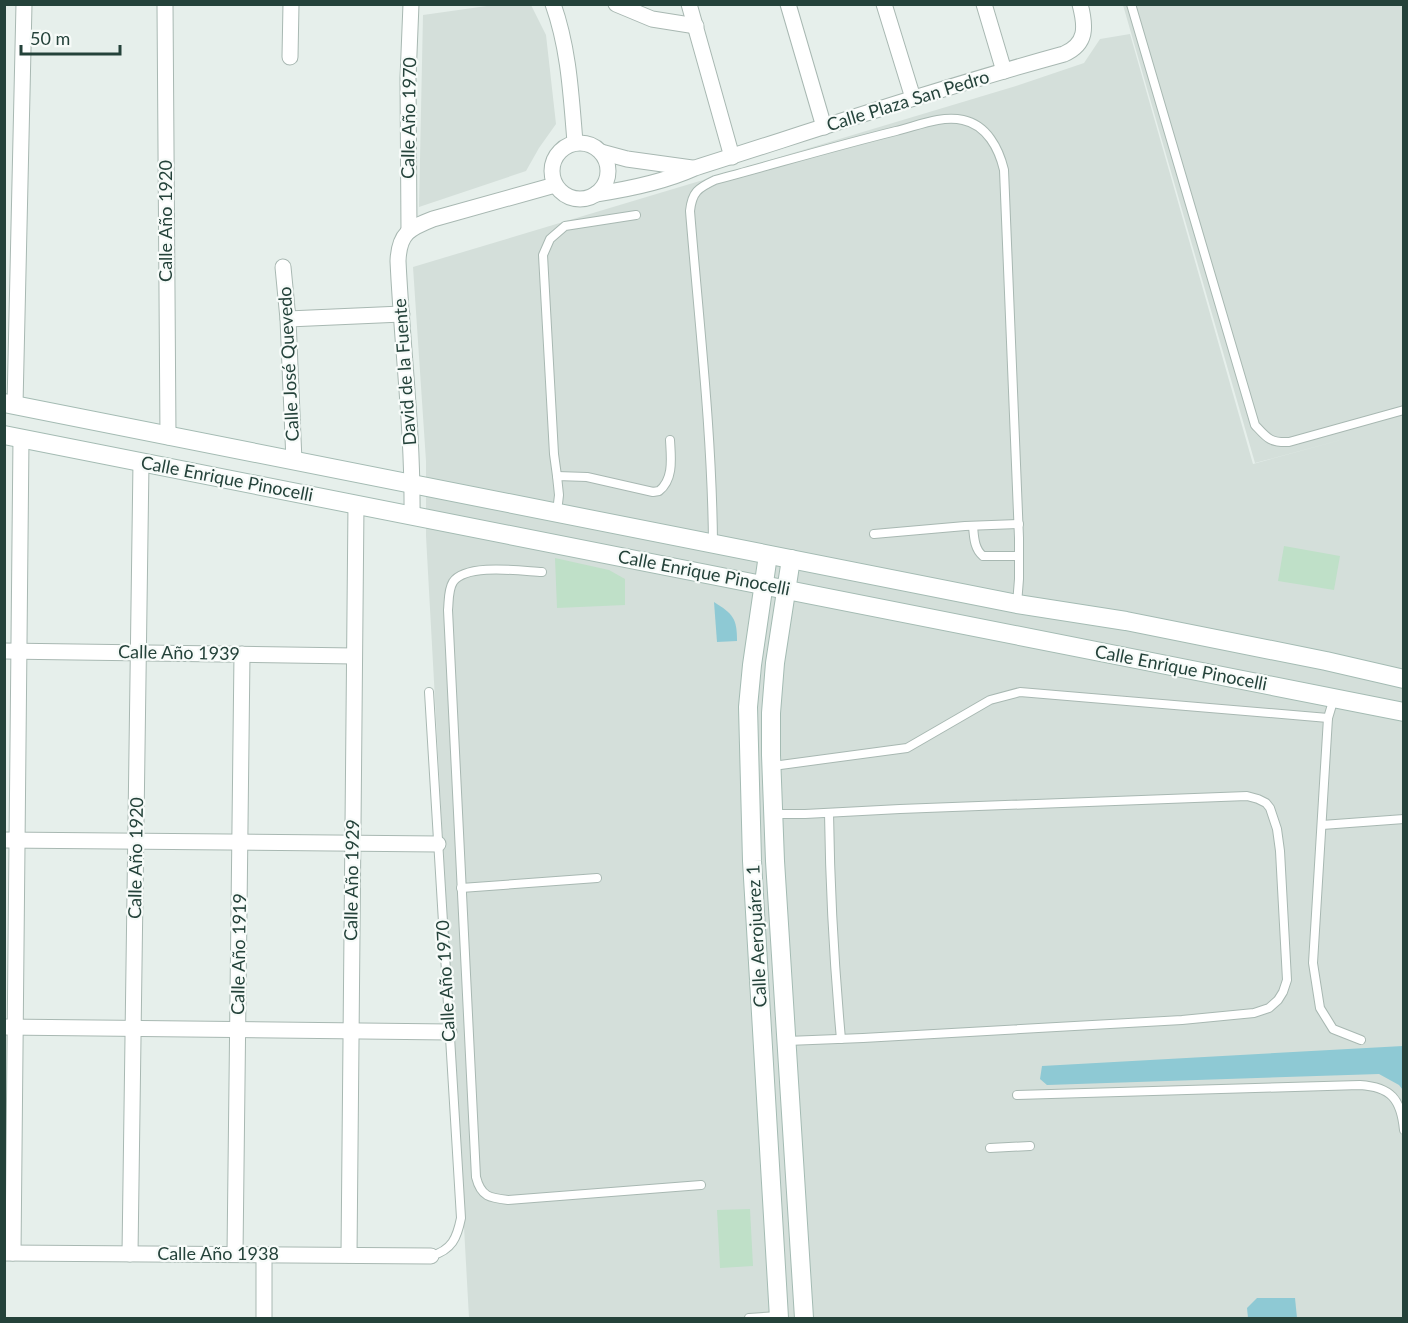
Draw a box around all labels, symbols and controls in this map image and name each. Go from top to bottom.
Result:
scale bar [21,18,120,56]
text: 50 m [30,27,70,49]
street label: Calle Año 1970 [396,57,420,179]
street label: Calle Plaza San Pedro [824,65,992,135]
street label: Calle Año 1920 [154,160,176,282]
street label: Calle José Quevedo [273,286,303,442]
street label: David de la Fuente [388,298,420,446]
street label: Calle Enrique Pinocelli [139,451,315,506]
street label: Calle Enrique Pinocelli [616,545,792,600]
street label: Calle Año 1939 [118,640,240,664]
street label: Calle Enrique Pinocelli [1093,640,1269,695]
street label: Calle Año 1920 [123,797,147,919]
street label: Calle Año 1929 [339,819,363,941]
street label: Calle Aerojuárez 1 [741,864,771,1008]
street label: Calle Año 1919 [226,893,250,1015]
street label: Calle Año 1970 [431,920,459,1042]
street label: Calle Año 1938 [157,1242,279,1264]

